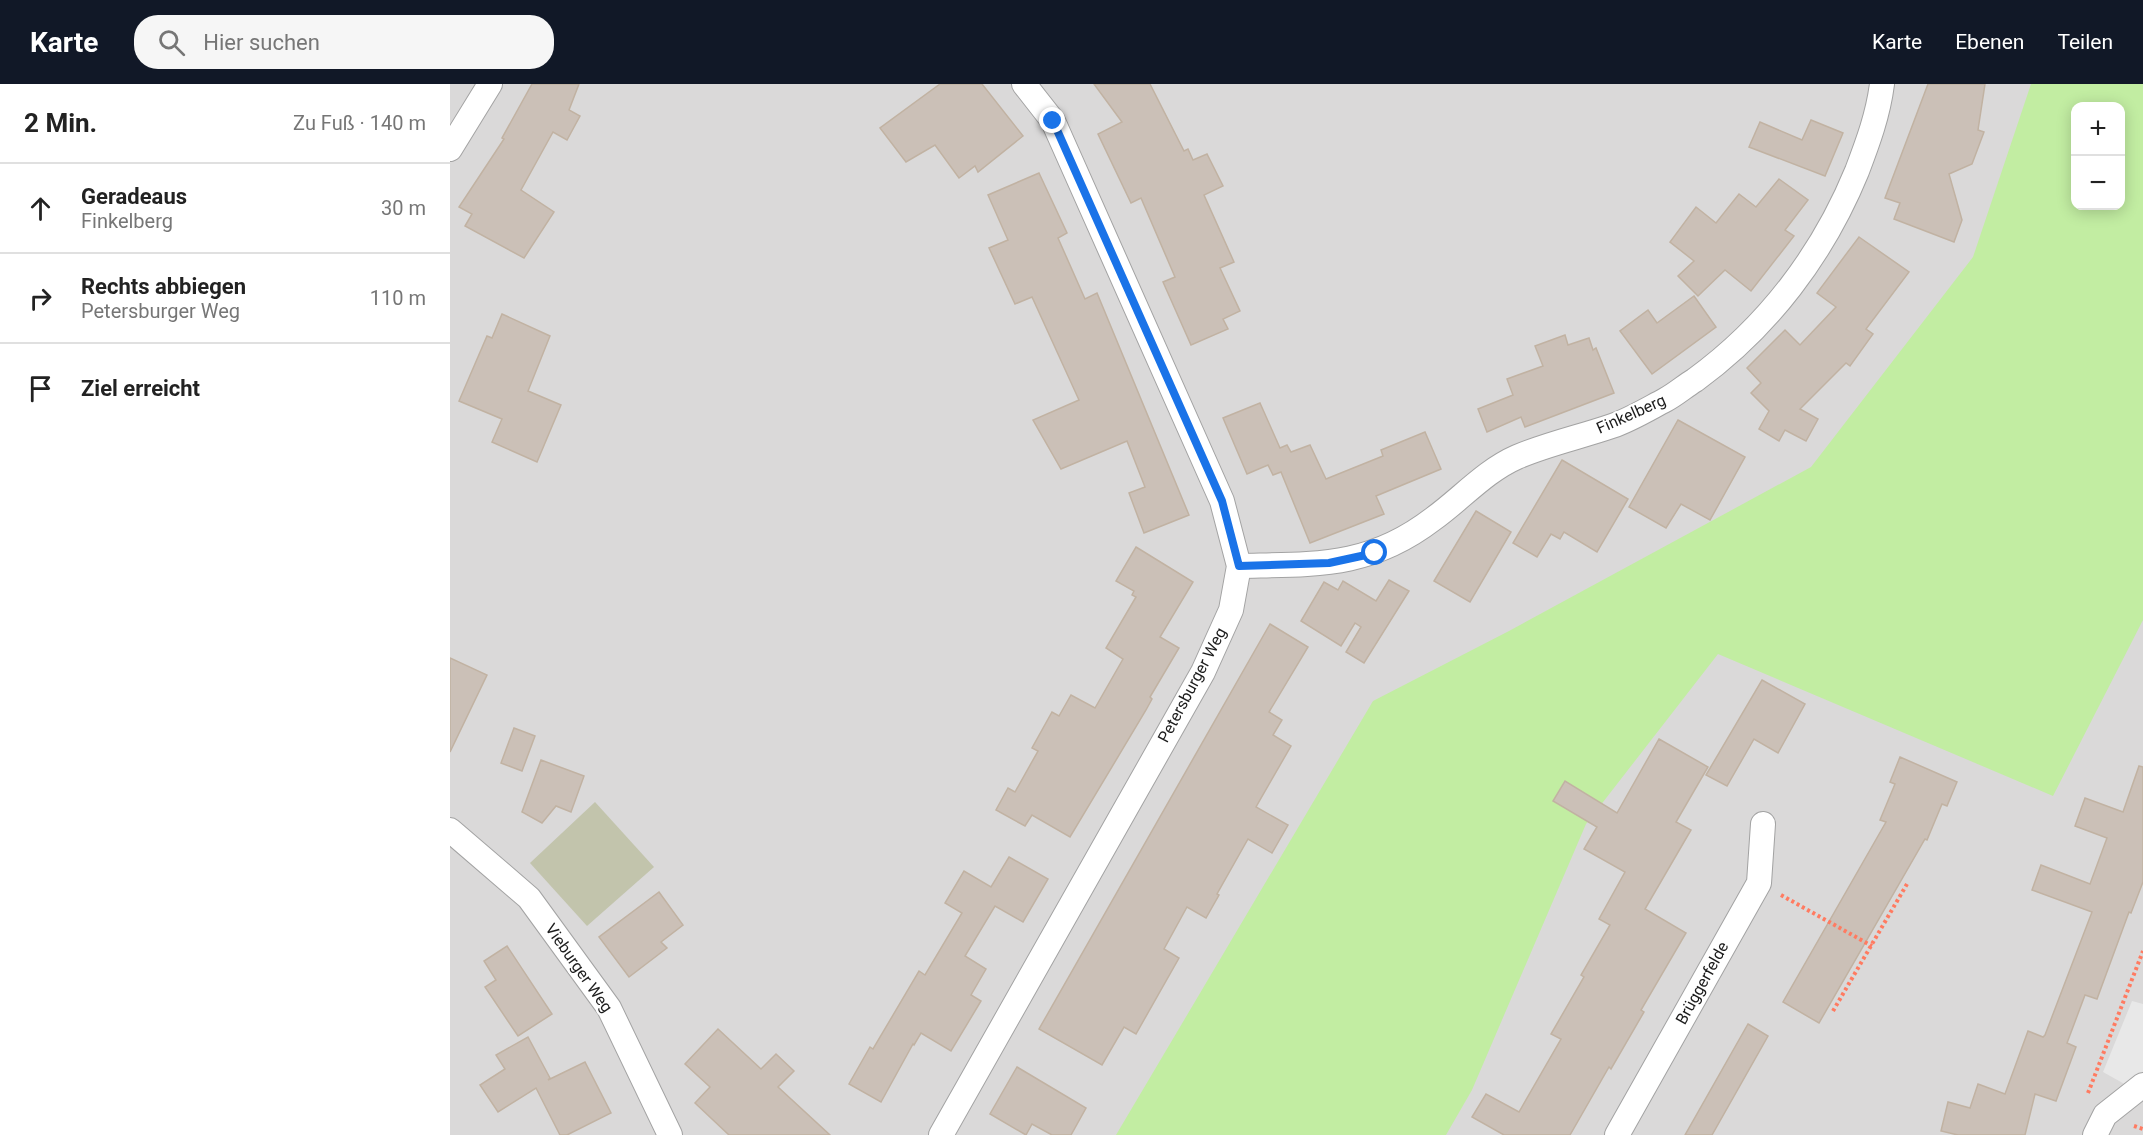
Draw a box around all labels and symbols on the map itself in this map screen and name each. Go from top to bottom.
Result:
route end [1039,107,1065,133]
street label: Finkelberg [1594,390,1668,438]
route start [1361,539,1387,565]
street label: Petersburger Weg [1154,624,1230,746]
street label: Vieburger Weg [541,920,617,1016]
street label: Brüggerfelde [1672,938,1732,1028]

